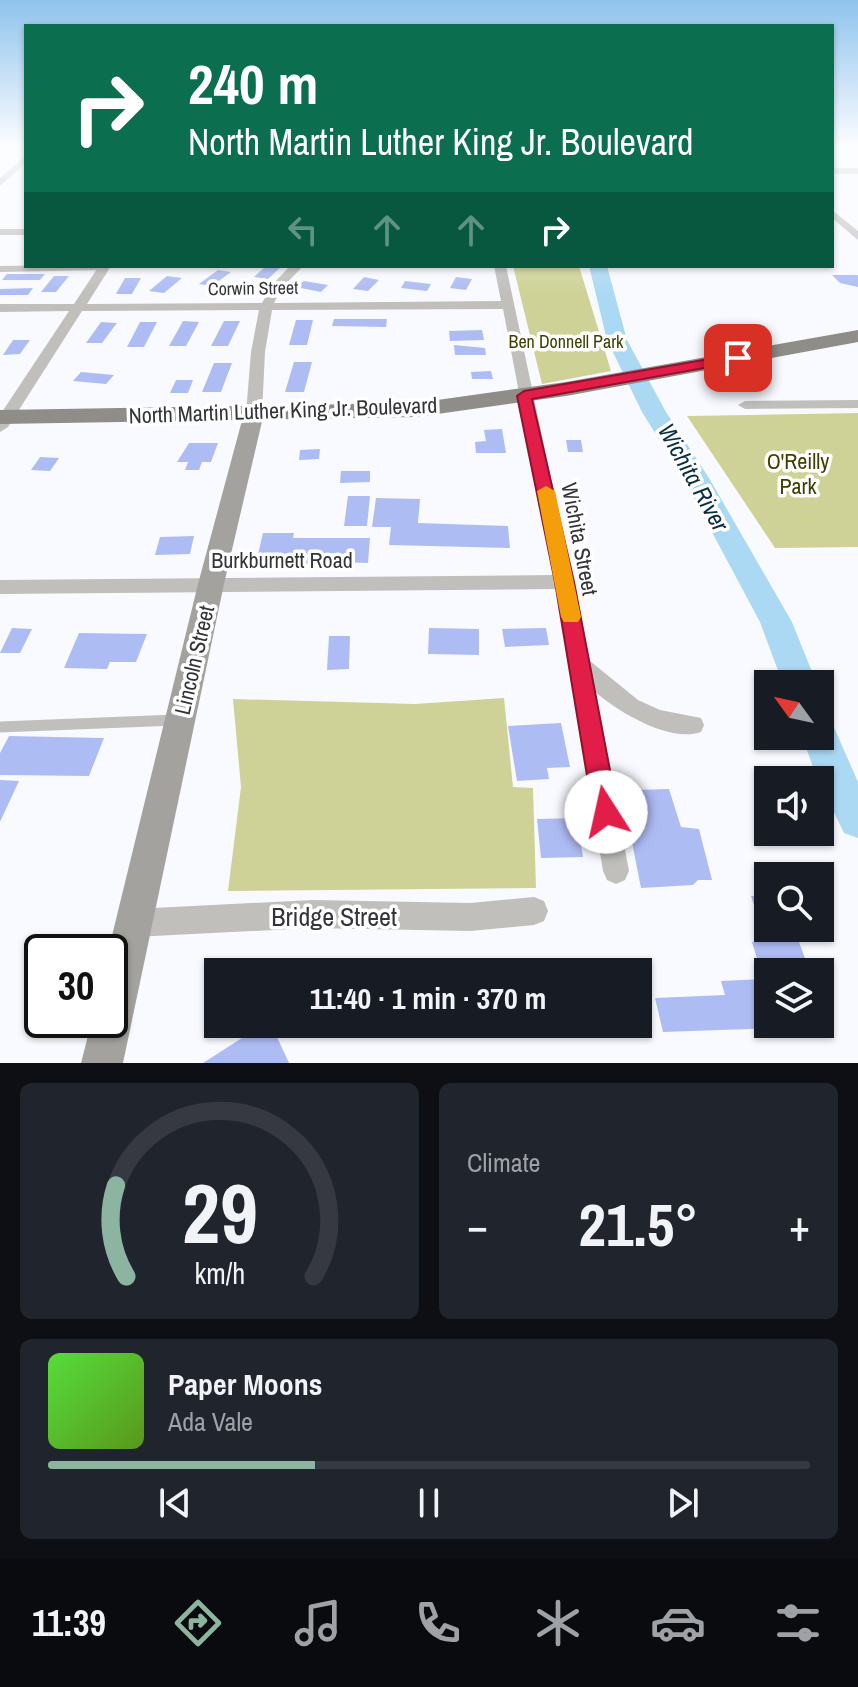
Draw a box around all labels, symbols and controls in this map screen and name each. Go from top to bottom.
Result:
text: 240 m [188,46,318,121]
icon: right [56,56,160,160]
text: North Martin Luther King Jr. Boulevard [188,118,693,166]
icon: left [281,208,325,252]
icon: ahead [365,208,409,252]
icon: ahead [449,208,493,252]
icon: right [533,208,577,252]
street label: Corwin Street [208,275,298,301]
pin [704,324,772,392]
park label: Ben Donnell Park [509,329,624,354]
icon: arrive [716,336,760,380]
street label: North Martin Luther King Jr. Boulevard [128,390,438,430]
water label: Wichita River [651,417,737,538]
park label: O'Reilly Park [767,446,829,501]
street label: Wichita Street [554,480,606,598]
street label: Burkburnett Road [211,545,353,575]
street label: Lincoln Street [167,602,221,718]
north arrow [754,670,834,750]
map controls [754,670,834,1038]
button: sound [754,766,834,846]
position arrow [564,770,648,854]
button: search [754,862,834,942]
street label: Bridge Street [271,899,397,934]
speed limit sign: 30 [24,934,128,1038]
button: layers [754,958,834,1038]
text: 11:40 · 1 min · 370 m [310,978,546,1018]
text: Climate [467,1145,540,1180]
text: 29 [182,1157,257,1269]
text: 21.5° [579,1184,698,1265]
text: − [467,1195,488,1255]
text: + [789,1195,810,1255]
text: km/h [194,1254,245,1293]
text: Paper Moons [168,1364,322,1404]
text: Ada Vale [168,1404,253,1439]
icon: previous [153,1481,197,1525]
icon: pause [407,1481,451,1525]
icon: next [661,1481,705,1525]
icon: directions [170,1595,226,1651]
icon: music [290,1595,346,1651]
icon: phone [410,1595,466,1651]
icon: climate [530,1595,586,1651]
icon: car [650,1595,706,1651]
icon: filters [770,1595,826,1651]
text: 11:39 [32,1599,106,1647]

